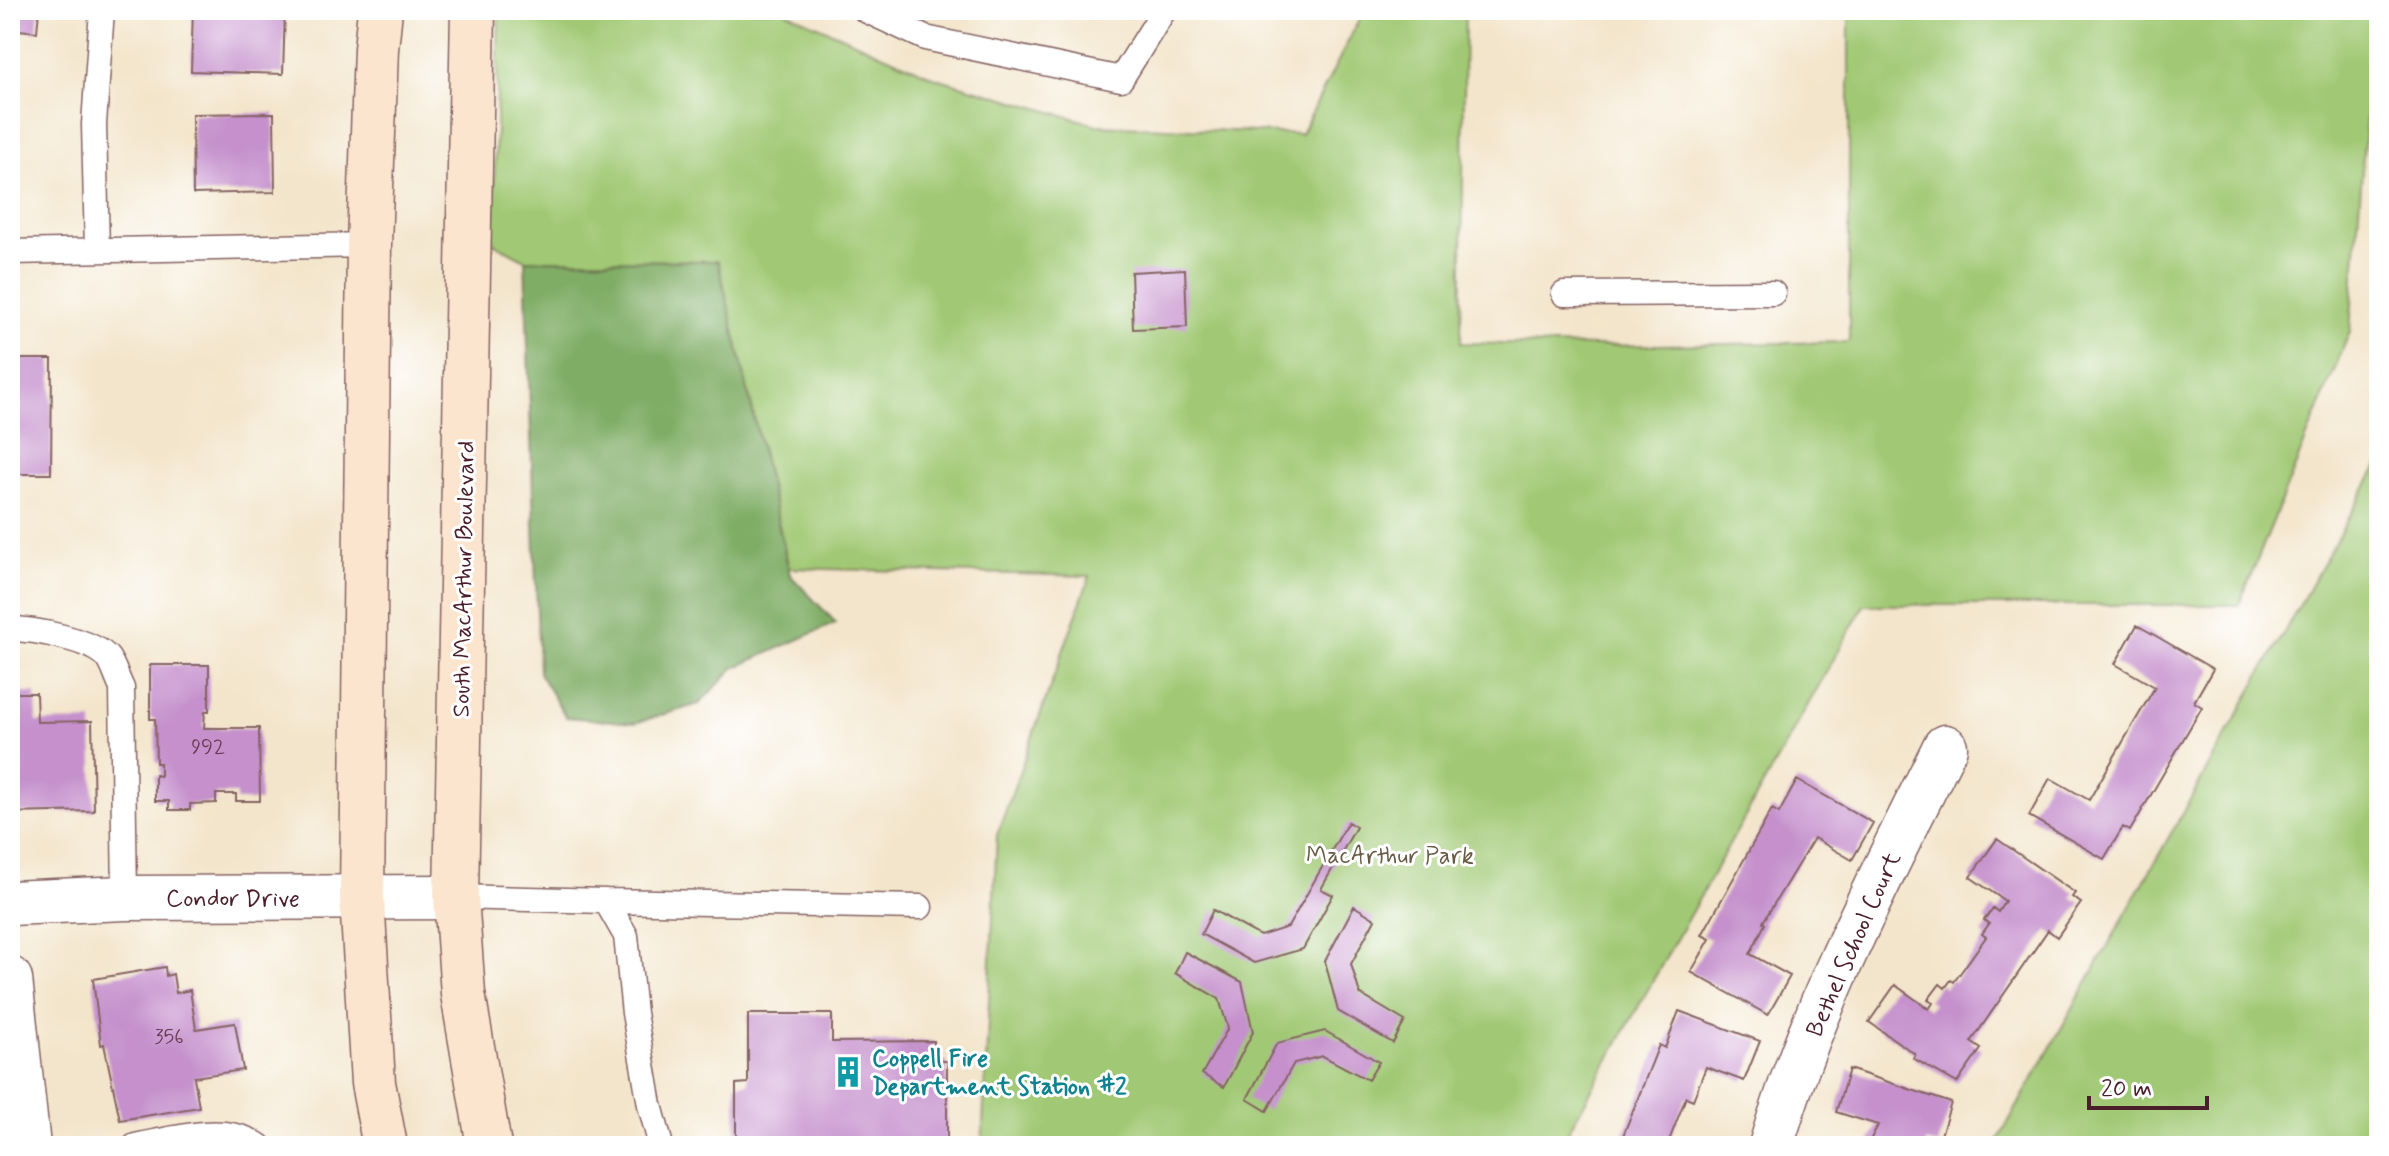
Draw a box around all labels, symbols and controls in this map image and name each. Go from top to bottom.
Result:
street label: South MacArthur Boulevard [447,440,482,718]
house number: 992 [191,734,225,761]
park label: MacArthur Park [1306,841,1474,872]
street label: Bethel School Court [1800,847,1909,1042]
street label: Condor Drive [166,884,300,915]
house number: 356 [154,1024,184,1051]
place label: Coppell Fire Department Station #2 [872,1044,1127,1103]
building icon: Coppell Fire Department Station #2 [831,1055,865,1089]
scale bar [2089,1060,2207,1110]
text: 20 m [2101,1074,2152,1105]

